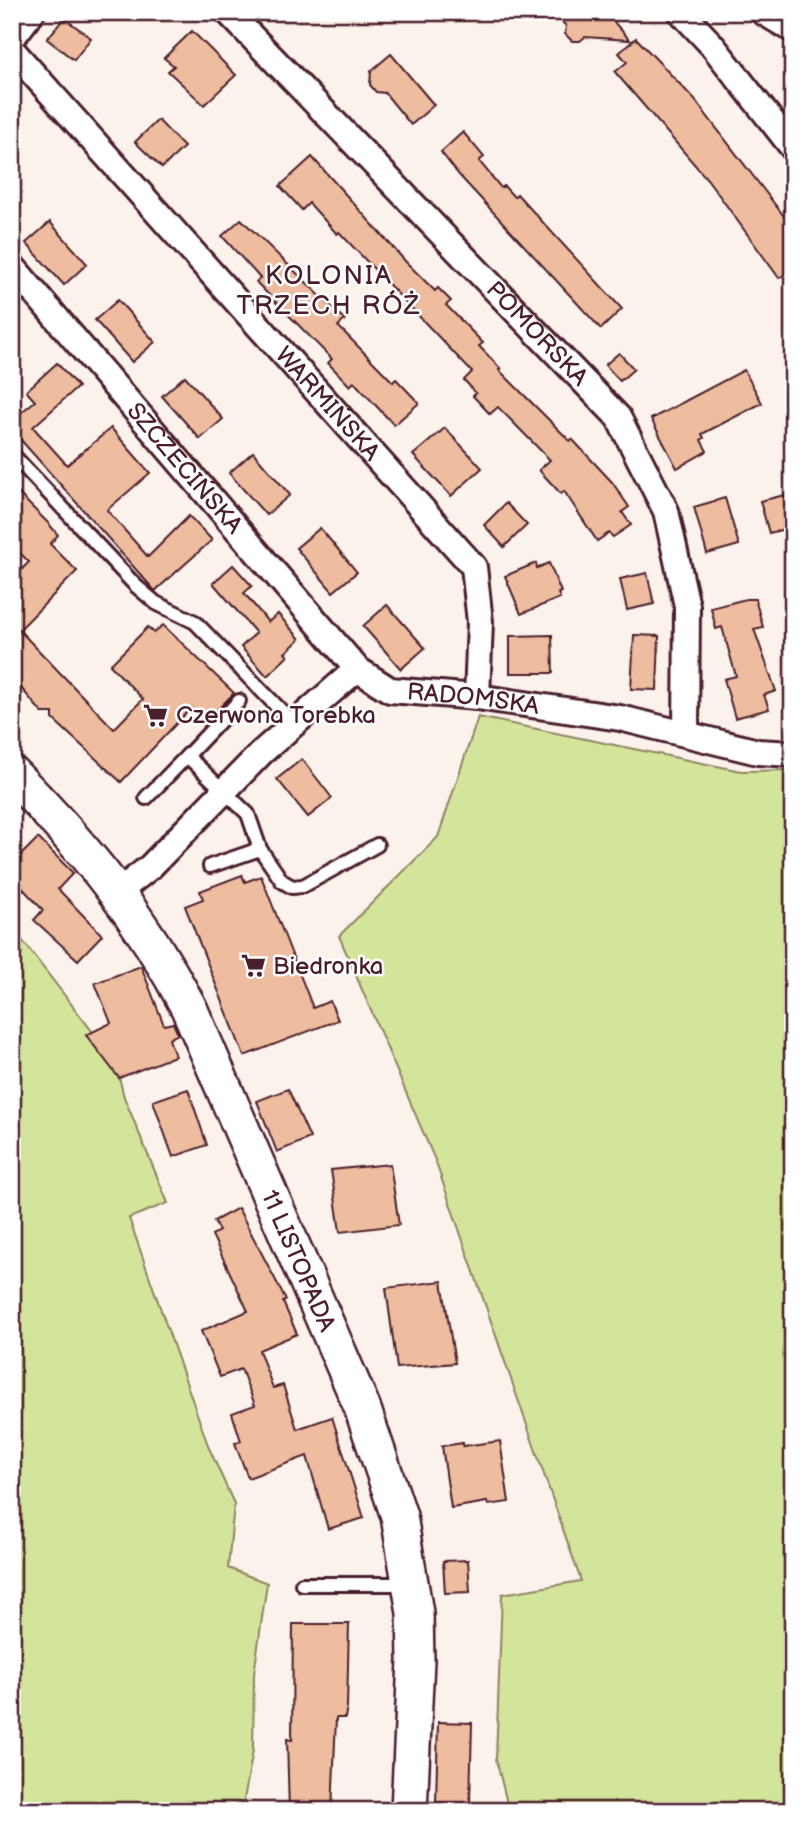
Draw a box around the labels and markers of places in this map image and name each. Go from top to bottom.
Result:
supermarket icon: Czerwona Torebka [142,701,170,729]
place label: Czerwona Torebka [176,701,376,730]
supermarket icon: Biedronka [239,952,267,980]
place label: Biedronka [273,952,383,981]

